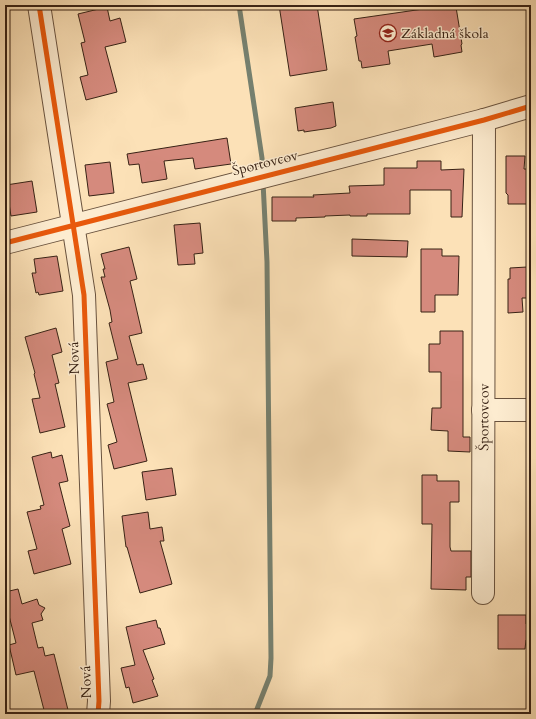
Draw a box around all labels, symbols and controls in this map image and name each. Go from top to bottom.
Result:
school or university icon: Základná škola [378,23,398,43]
place label: Základná škola [401,24,489,43]
street label: Športovcov [230,145,301,180]
street label: Nová [64,341,84,375]
street label: Športovcov [474,382,493,451]
street label: Nová [76,665,96,699]

